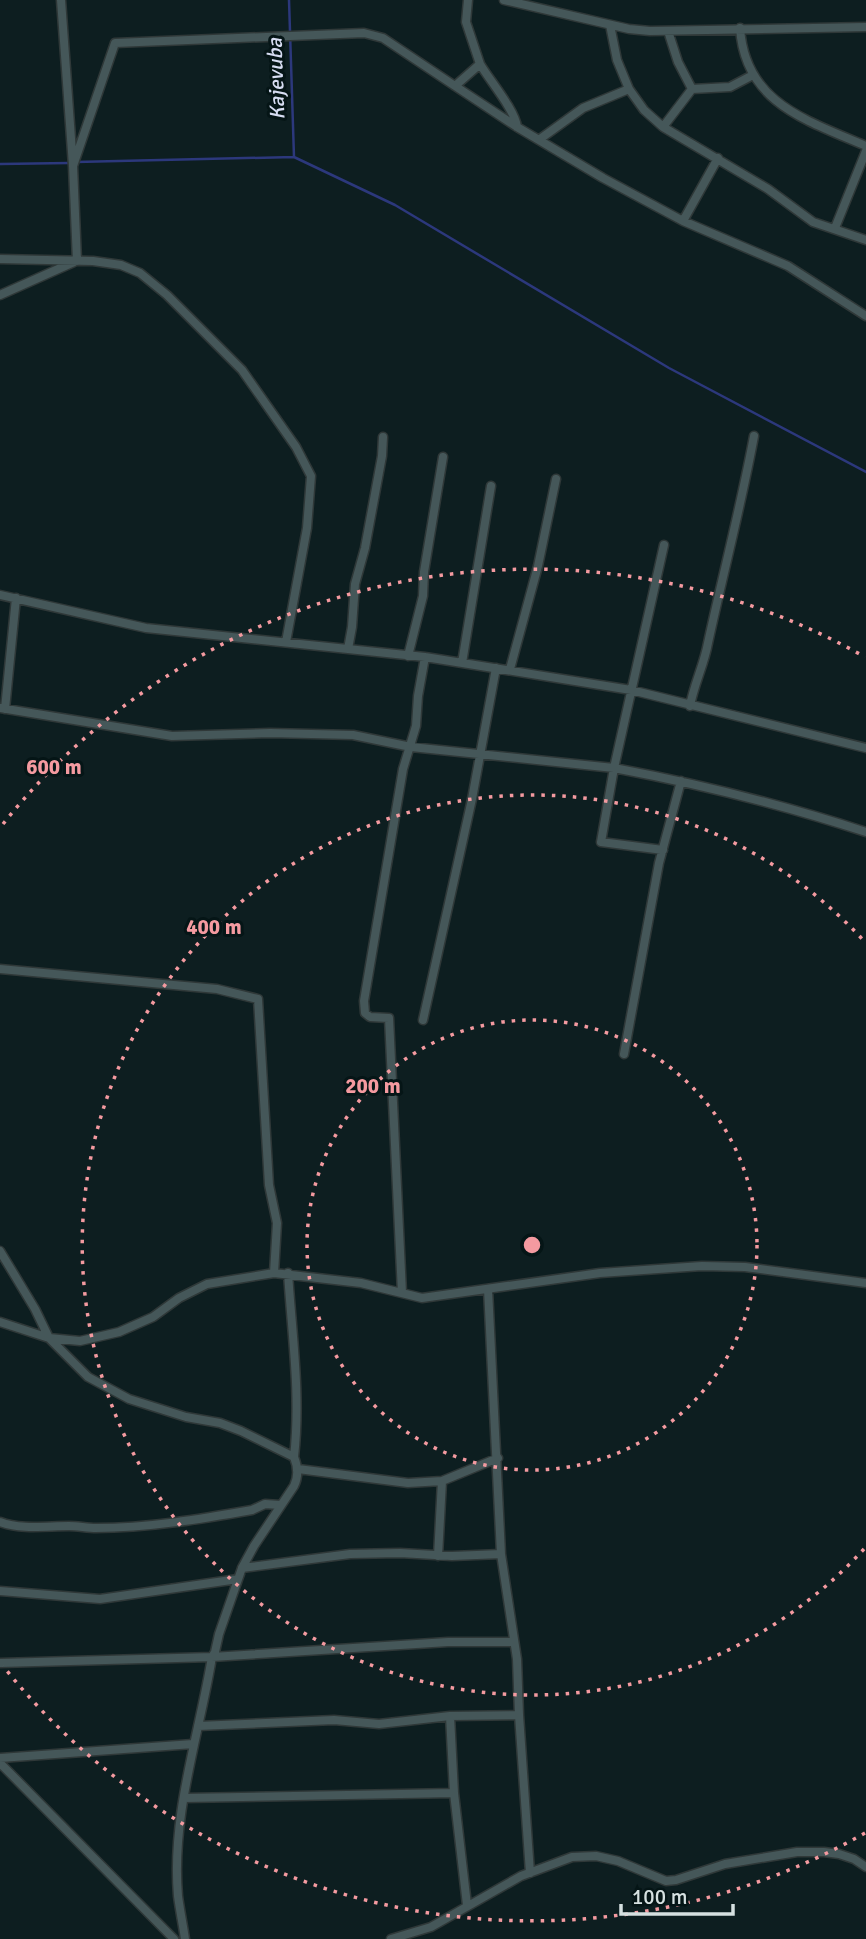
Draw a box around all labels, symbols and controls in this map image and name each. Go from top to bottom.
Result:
water label: Kajevuba [262,36,290,120]
text: 600 m [26,754,82,780]
text: 400 m [186,914,242,940]
text: 200 m [345,1073,401,1099]
centre of rings [520,1233,544,1257]
scale bar [621,1872,733,1916]
text: 100 m [632,1884,687,1910]

